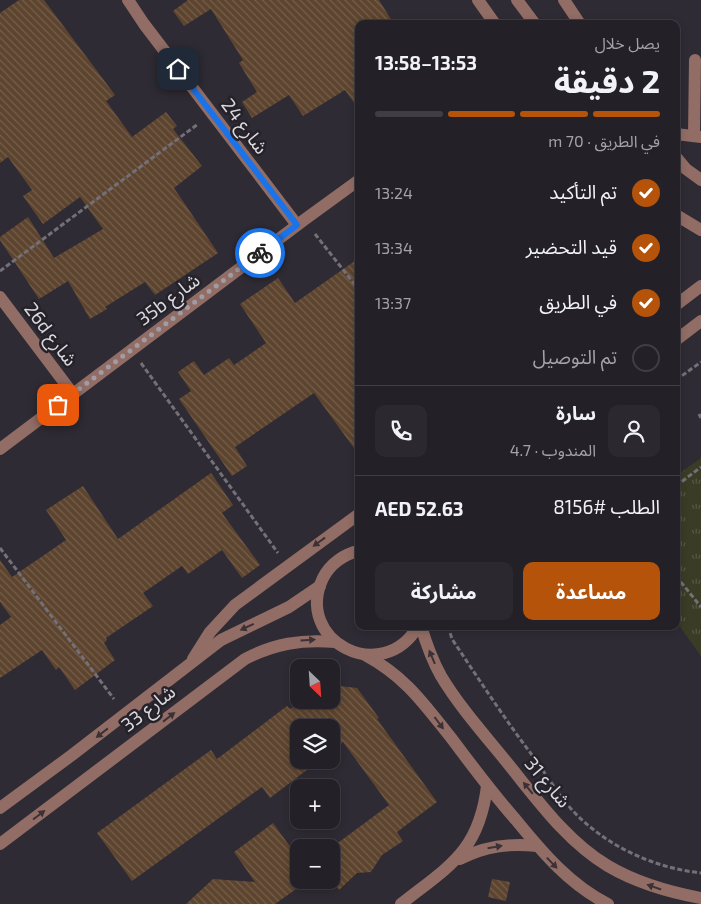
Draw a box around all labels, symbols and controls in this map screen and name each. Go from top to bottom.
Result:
text: يصل خلال [595,33,660,52]
pin [157,48,199,90]
text: 13:53–13:58 [375,51,477,74]
icon: home [164,55,192,83]
text: 2 دقيقة [554,61,660,99]
street label: شارع 24 [215,93,274,160]
text: في الطريق · 70 m [548,131,660,150]
icon: check [632,179,660,207]
text: تم التأكيد [549,180,617,203]
text: 13:24 [375,183,413,202]
courier [235,228,285,278]
icon: check [632,234,660,262]
text: قيد التحضير [526,235,617,258]
text: 13:34 [375,238,413,257]
icon: bike [246,239,274,267]
street label: 35b شارع [132,267,206,332]
icon: check [632,289,660,317]
text: في الطريق [539,290,617,313]
text: 13:37 [375,293,411,312]
street label: 26d شارع [18,297,83,372]
text: تم التوصيل [533,345,617,368]
pin [37,384,79,426]
icon: bag [44,391,72,419]
text: سارة [556,401,596,424]
button: phone [375,405,427,457]
button: person [608,405,660,457]
text: المندوب · 4.7 [510,440,596,459]
text: الطلب #8156 [553,495,660,518]
text: AED 52.63 [375,497,464,520]
one-way arrow [312,537,326,547]
button: مشاركة [375,562,513,620]
button: مساعدة [523,562,660,620]
one-way arrow [240,623,255,632]
one-way arrow [301,636,317,644]
one-way arrow [428,650,436,664]
north arrow [290,659,340,709]
map controls [290,659,340,889]
street label: شارع 33 [116,679,181,738]
one-way arrow [162,711,175,722]
one-way arrow [433,716,444,729]
button: layers [290,719,340,769]
one-way arrow [96,727,109,738]
street label: شارع 31 [518,752,576,814]
button: + [290,779,340,829]
one-way arrow [523,782,534,795]
one-way arrow [32,809,45,820]
button: − [290,839,340,889]
one-way arrow [487,842,503,850]
one-way arrow [546,856,558,868]
one-way arrow [646,882,661,890]

